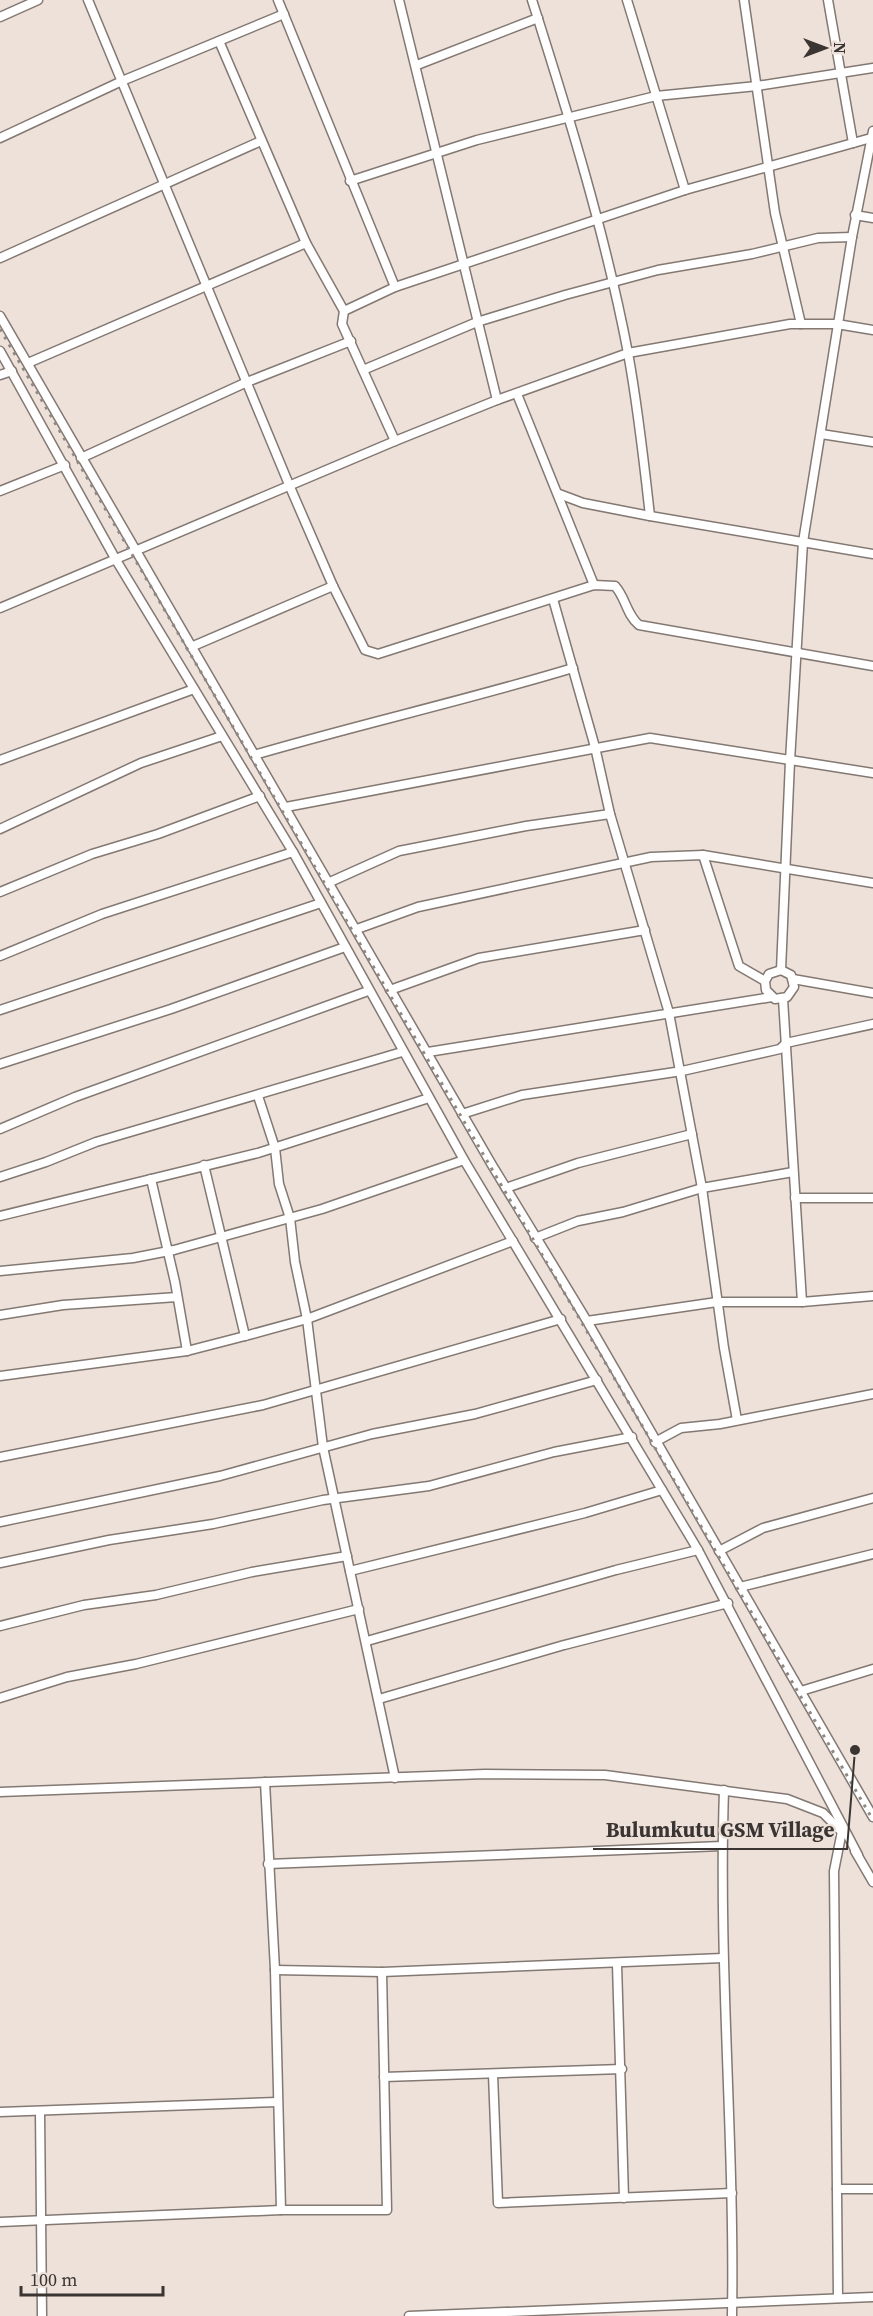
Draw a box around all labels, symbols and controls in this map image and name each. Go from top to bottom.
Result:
north arrow [795,18,855,78]
text: N [829,42,851,54]
callout: Bulumkutu GSM Village [593,1810,847,1849]
text: Bulumkutu GSM Village [606,1815,834,1844]
scale bar [21,2259,164,2297]
text: 100 m [30,2267,77,2292]

